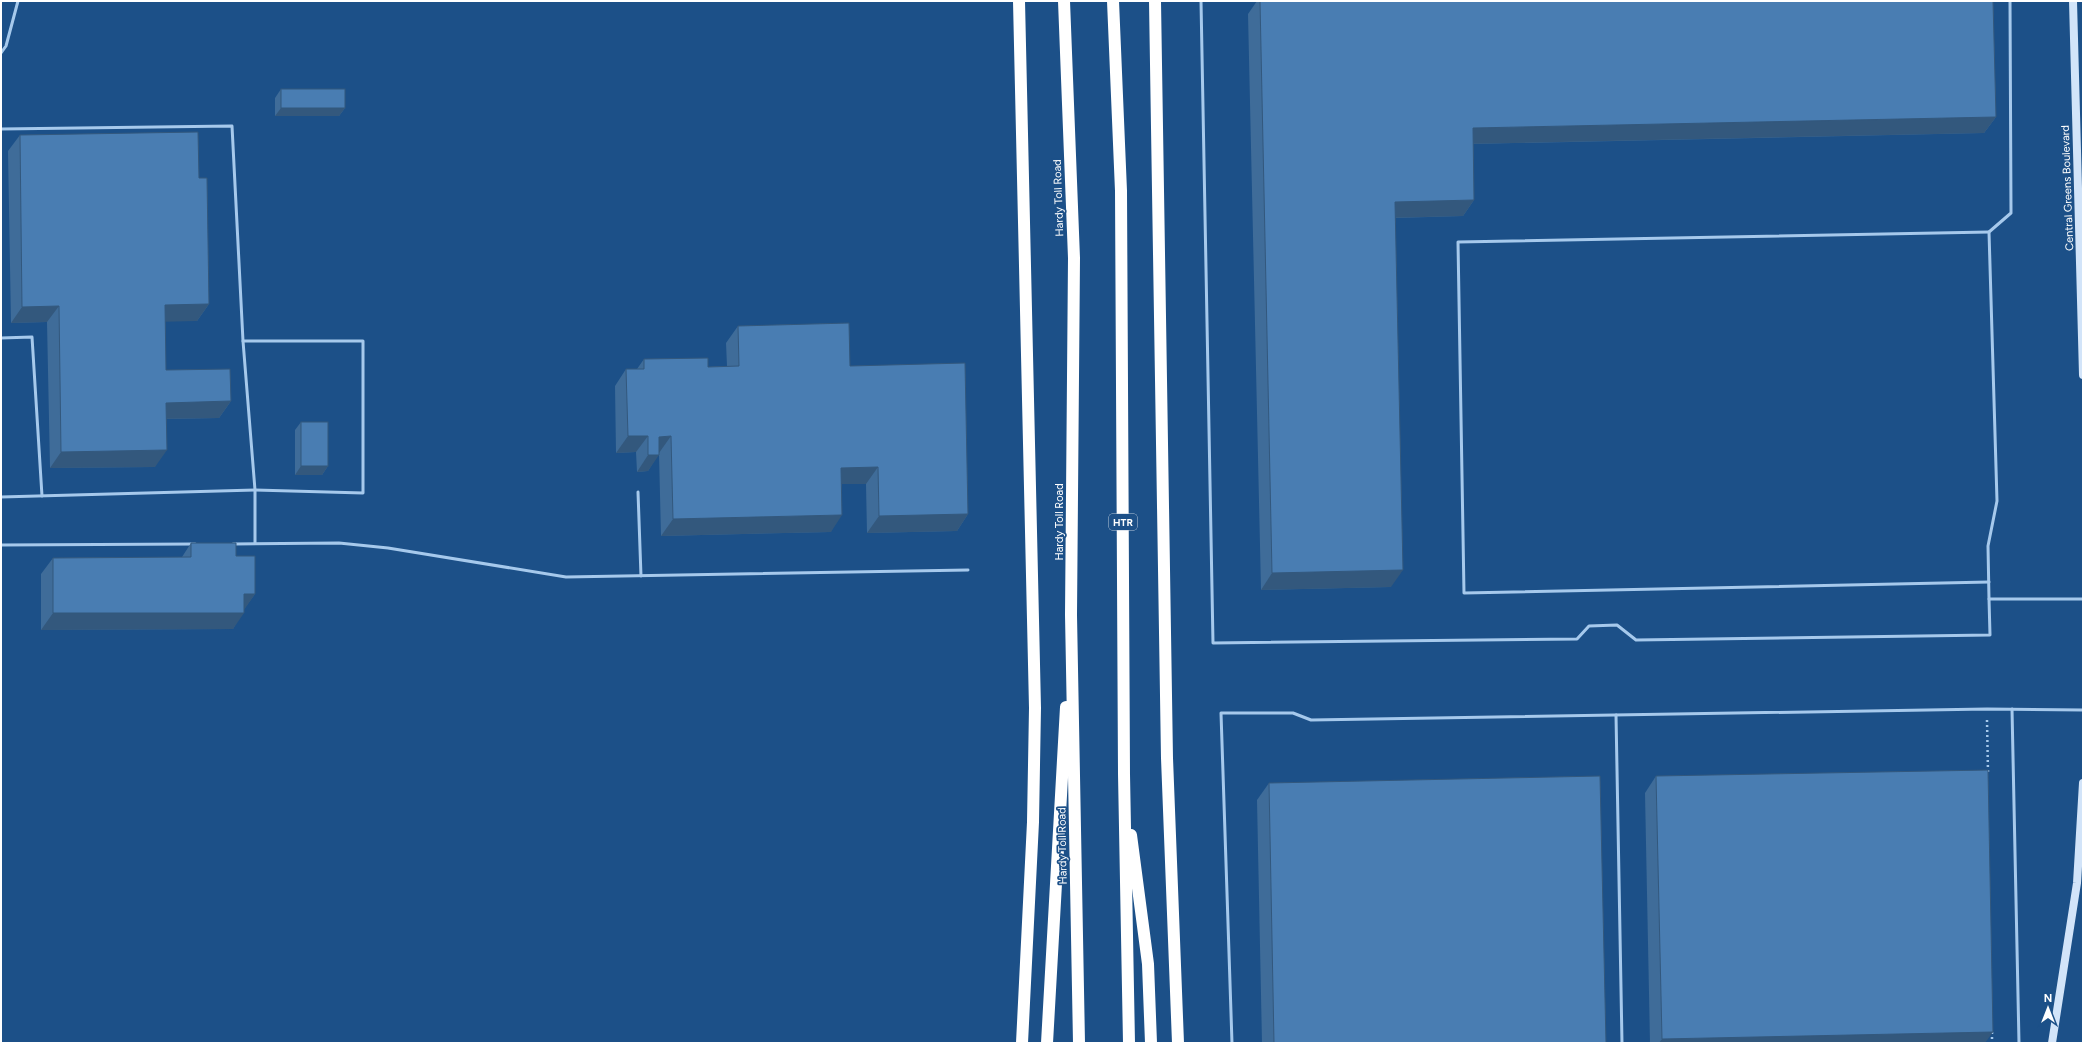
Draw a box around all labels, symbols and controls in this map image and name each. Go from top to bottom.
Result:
street label: Central Greens Boulevard [2059,125,2076,251]
street label: Hardy Toll Road [1051,159,1066,237]
street label: Hardy Toll Road [1053,483,1066,561]
road number: HTR [1109,514,1137,530]
street label: Hardy Toll Road [1055,807,1070,885]
north arrow [2028,988,2068,1028]
text: N [2044,992,2052,1005]

